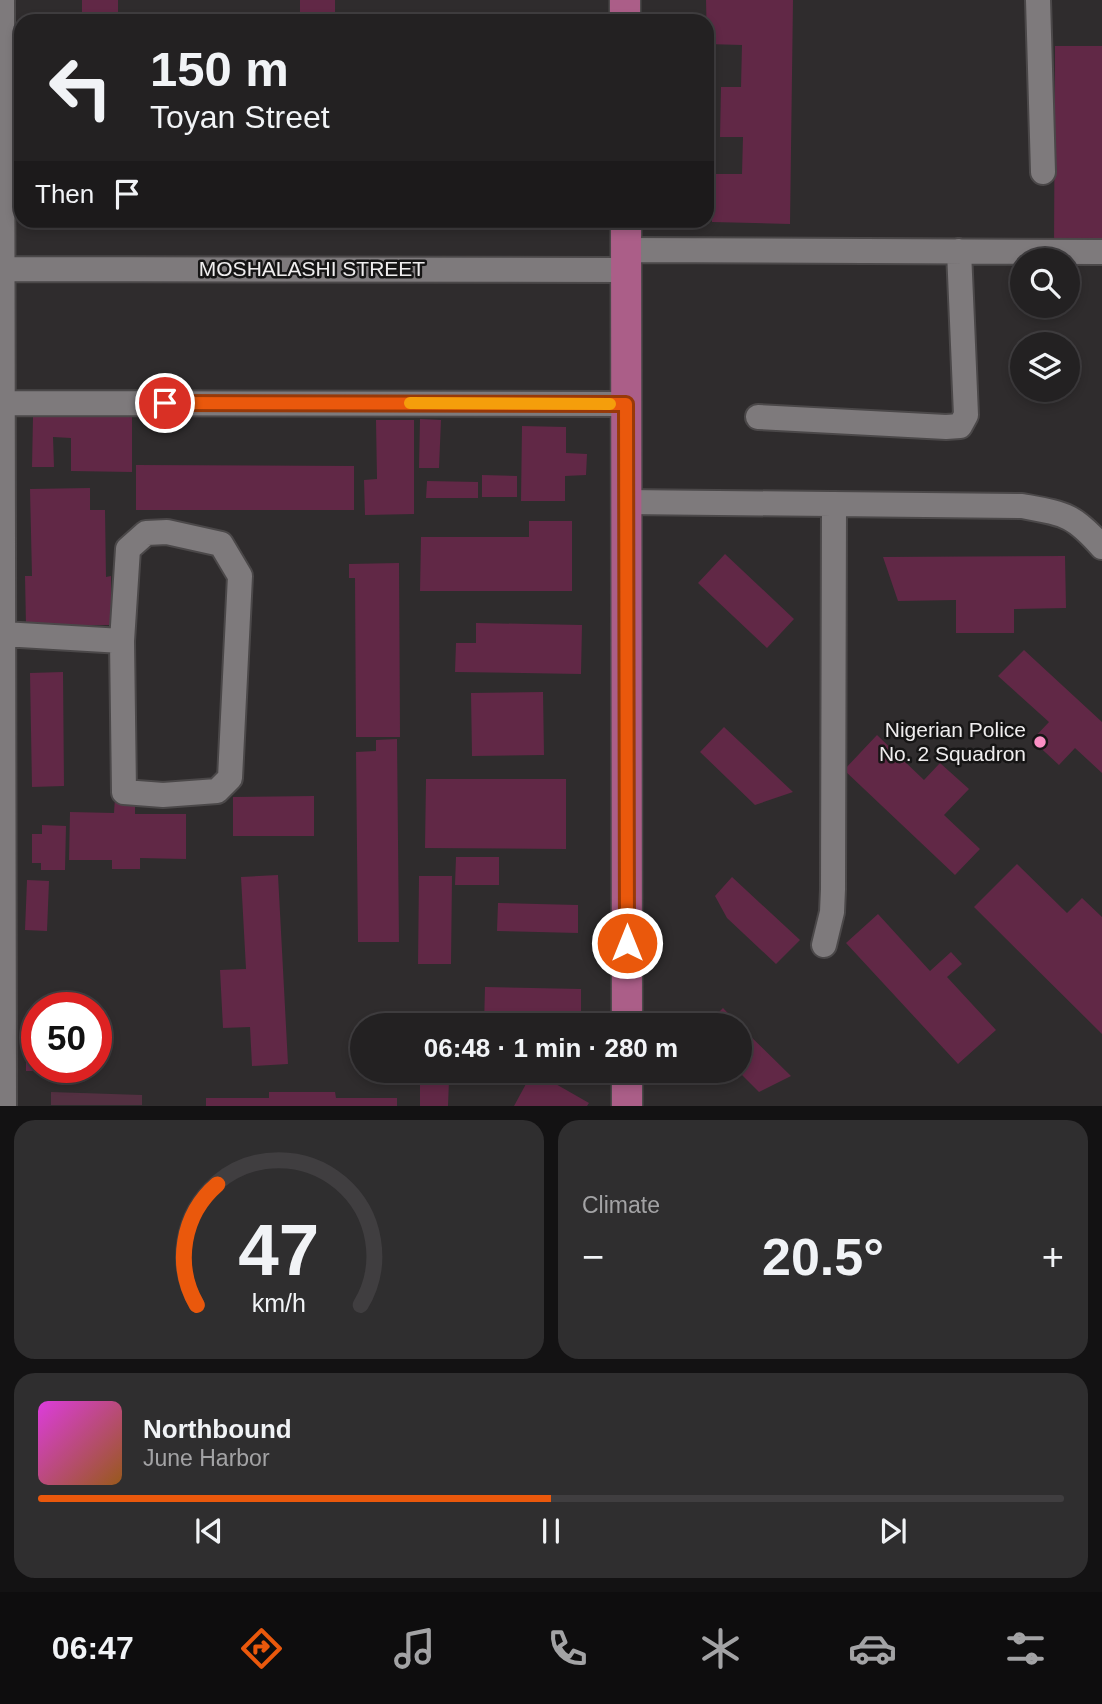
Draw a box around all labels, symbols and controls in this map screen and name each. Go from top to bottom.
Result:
icon: left [35,42,126,133]
text: 150 m [150,42,289,96]
text: Toyan Street [150,99,330,135]
icon: arrive [108,175,146,213]
text: Then [35,179,94,209]
map controls [1010,248,1080,402]
button: search [1010,248,1080,318]
street label: MOSHALASHI STREET [199,257,425,280]
button: layers [1010,332,1080,402]
pin [135,373,195,433]
icon: arrive [146,384,184,422]
place label: Nigerian Police No. 2 Squadron [879,718,1026,765]
marker: Nigerian Police No. 2 Squadron [1032,734,1048,750]
position arrow [590,906,664,980]
speed limit sign: 50 [21,992,112,1083]
text: 06:48 · 1 min · 280 m [424,1033,678,1063]
text: Climate [582,1192,660,1218]
text: 47 [239,1210,319,1291]
text: 20.5° [762,1228,884,1286]
text: − [582,1236,604,1278]
text: + [1042,1236,1064,1278]
text: km/h [252,1289,306,1317]
text: Northbound [143,1414,292,1444]
text: June Harbor [143,1445,270,1471]
icon: previous [190,1512,228,1550]
icon: pause [532,1512,570,1550]
icon: next [874,1512,912,1550]
icon: directions [237,1624,286,1673]
icon: music [390,1624,439,1673]
icon: phone [543,1624,592,1673]
icon: climate [696,1624,745,1673]
icon: car [848,1624,897,1673]
icon: filters [1001,1624,1050,1673]
text: 06:47 [52,1630,134,1666]

